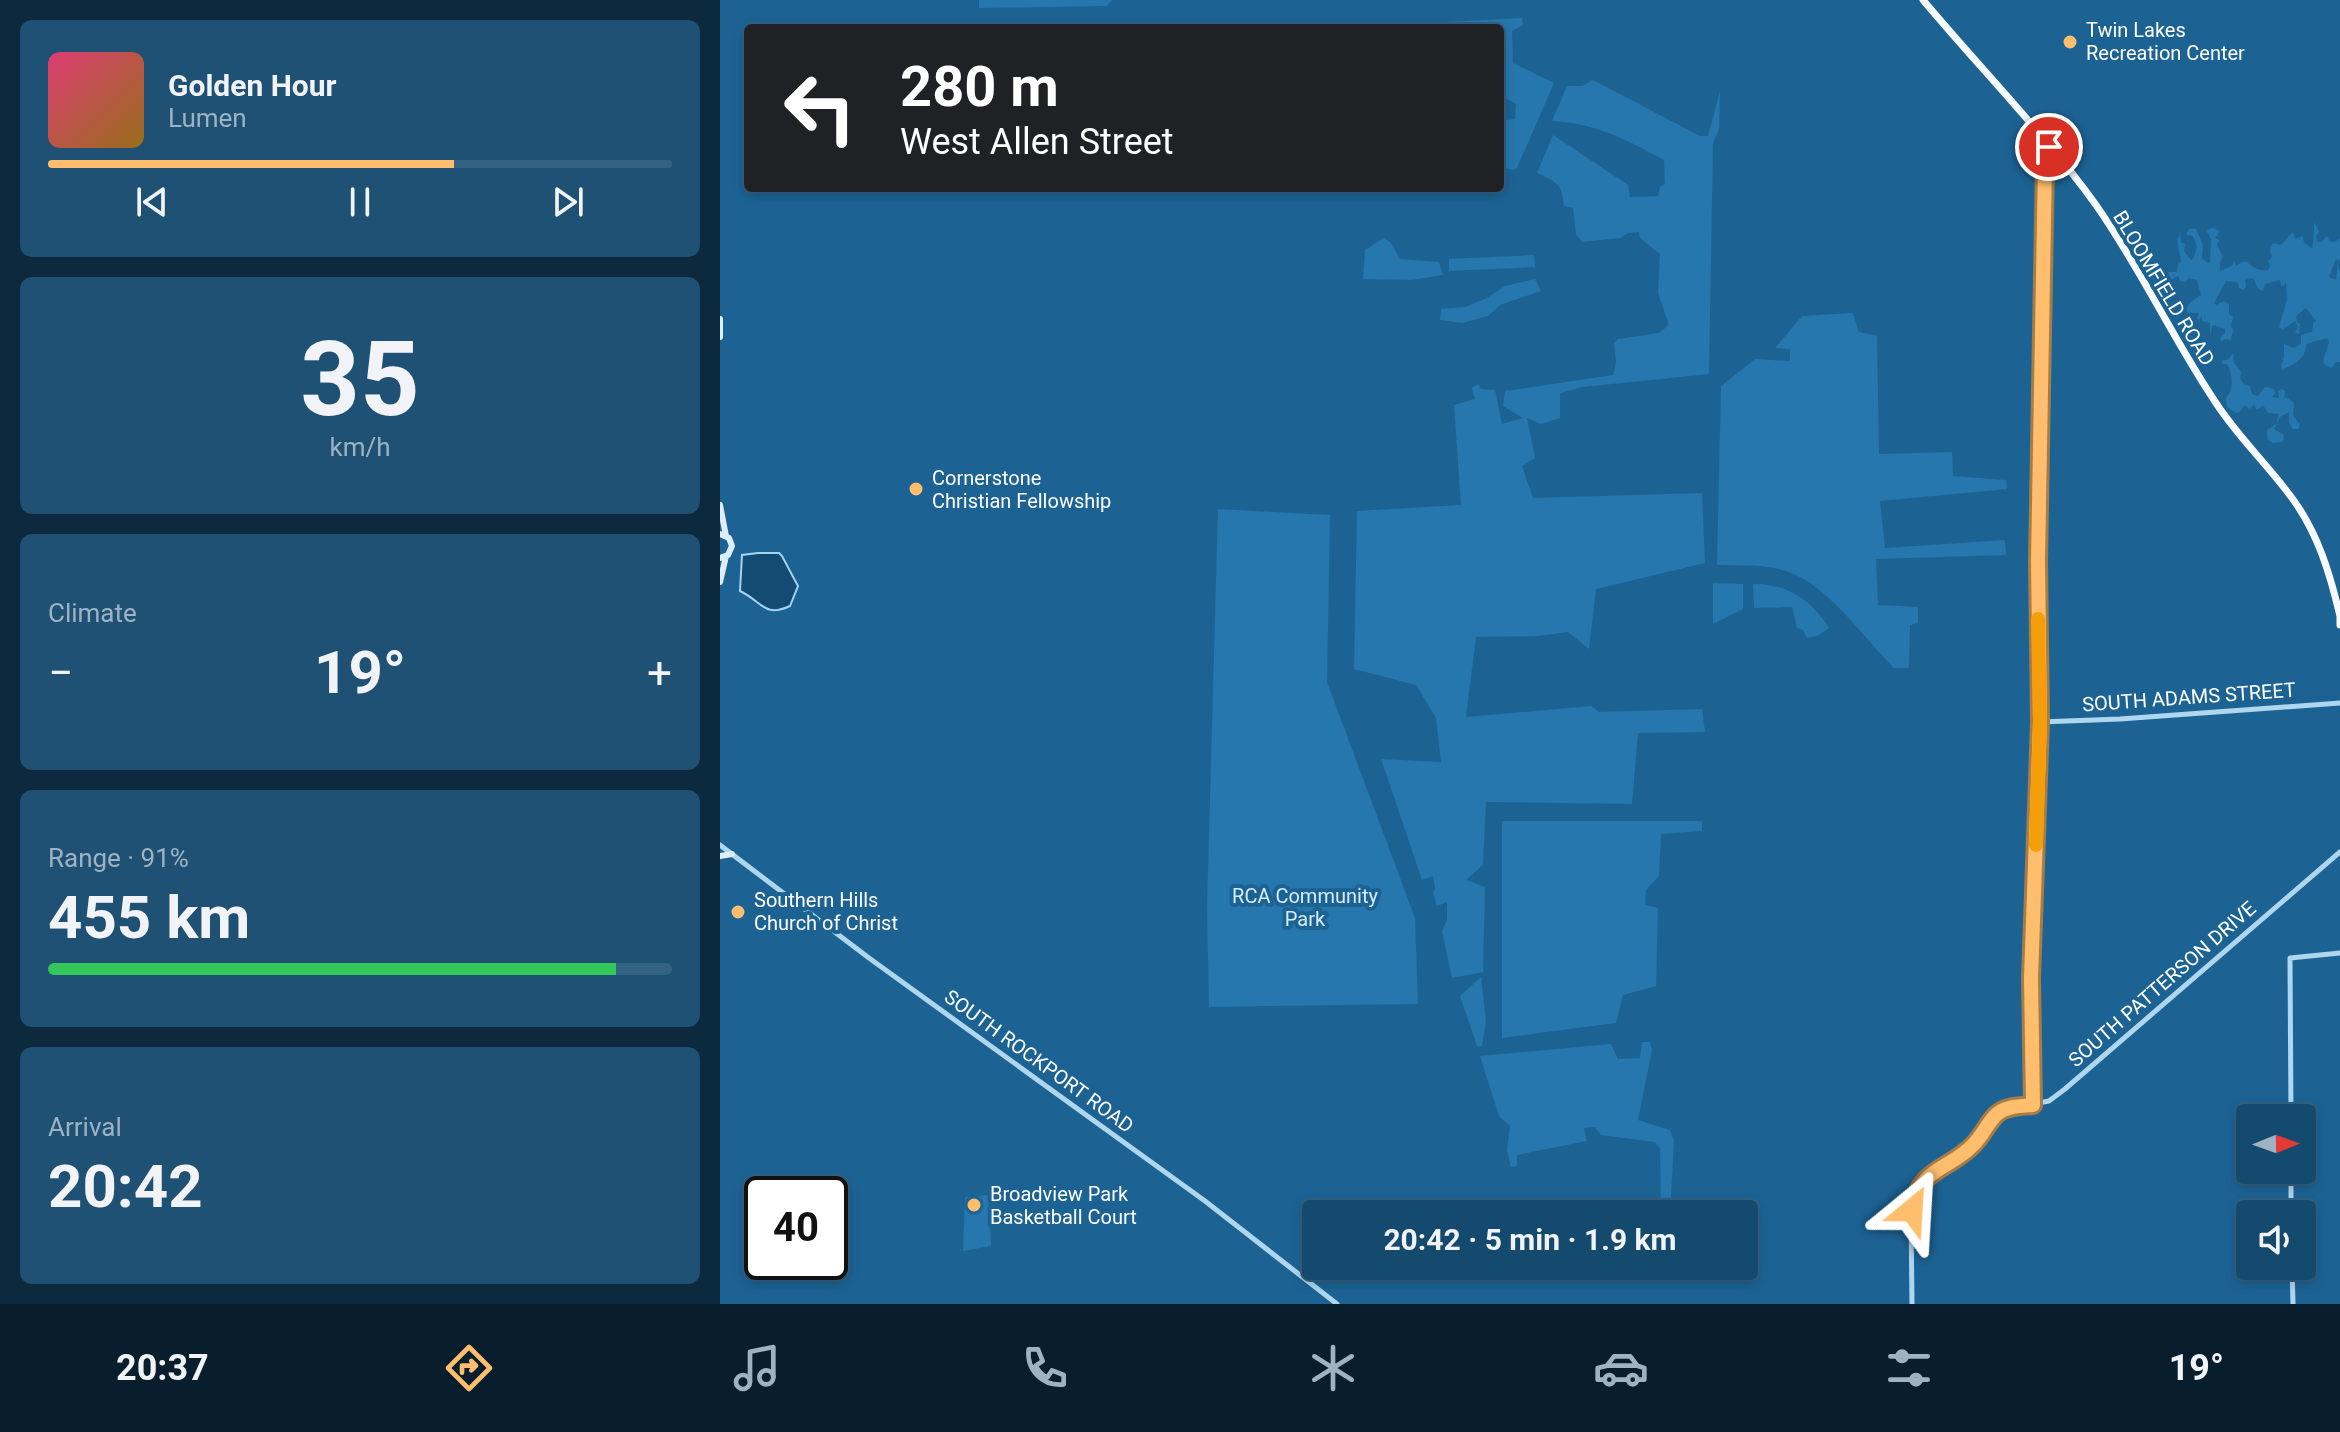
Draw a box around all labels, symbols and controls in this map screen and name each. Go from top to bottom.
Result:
place label: Twin Lakes Recreation Center [2086,18,2245,65]
marker: Twin Lakes Recreation Center [2061,33,2079,51]
text: 280 m [900,54,1059,120]
icon: left [768,56,872,160]
text: Golden Hour [168,68,337,103]
text: Lumen [168,103,247,133]
pin [2015,113,2083,181]
text: West Allen Street [900,121,1174,163]
icon: arrive [2027,125,2071,169]
icon: previous [130,180,174,224]
icon: pause [338,180,382,224]
icon: next [546,180,590,224]
street label: BLOOMFIELD ROAD [2108,206,2220,370]
text: 35 [300,319,420,440]
text: km/h [329,432,391,462]
place label: Cornerstone Christian Fellowship [932,466,1111,513]
marker: Cornerstone Christian Fellowship [907,480,925,498]
text: Climate [48,598,137,628]
text: 19° [314,637,406,708]
text: − [48,647,73,699]
text: + [647,647,672,699]
street label: SOUTH ADAMS STREET [2081,678,2297,716]
text: Range · 91% [48,843,189,873]
text: 455 km [48,882,250,953]
park label: RCA Community Park [1232,884,1378,931]
place label: Southern Hills Church of Christ [754,888,898,935]
street label: SOUTH PATTERSON DRIVE [2063,896,2261,1072]
marker: Southern Hills Church of Christ [729,903,747,921]
street label: SOUTH ROCKPORT ROAD [940,984,1138,1138]
north arrow [2236,1104,2316,1184]
map controls [2236,1104,2316,1280]
text: Arrival [48,1112,122,1142]
text: 20:42 [48,1151,203,1222]
position arrow [1870,1168,1954,1252]
speed limit sign: 40 [744,1176,848,1280]
place label: Broadview Park Basketball Court [990,1182,1137,1229]
marker: Broadview Park Basketball Court [965,1196,983,1214]
button: sound [2236,1200,2316,1280]
text: 20:42 · 5 min · 1.9 km [1383,1222,1677,1257]
icon: directions [441,1340,497,1396]
icon: music [729,1340,785,1396]
icon: phone [1017,1340,1073,1396]
icon: climate [1305,1340,1361,1396]
icon: car [1593,1340,1649,1396]
icon: filters [1881,1340,1937,1396]
text: 20:37 [116,1347,209,1389]
text: 19° [2169,1347,2224,1389]

